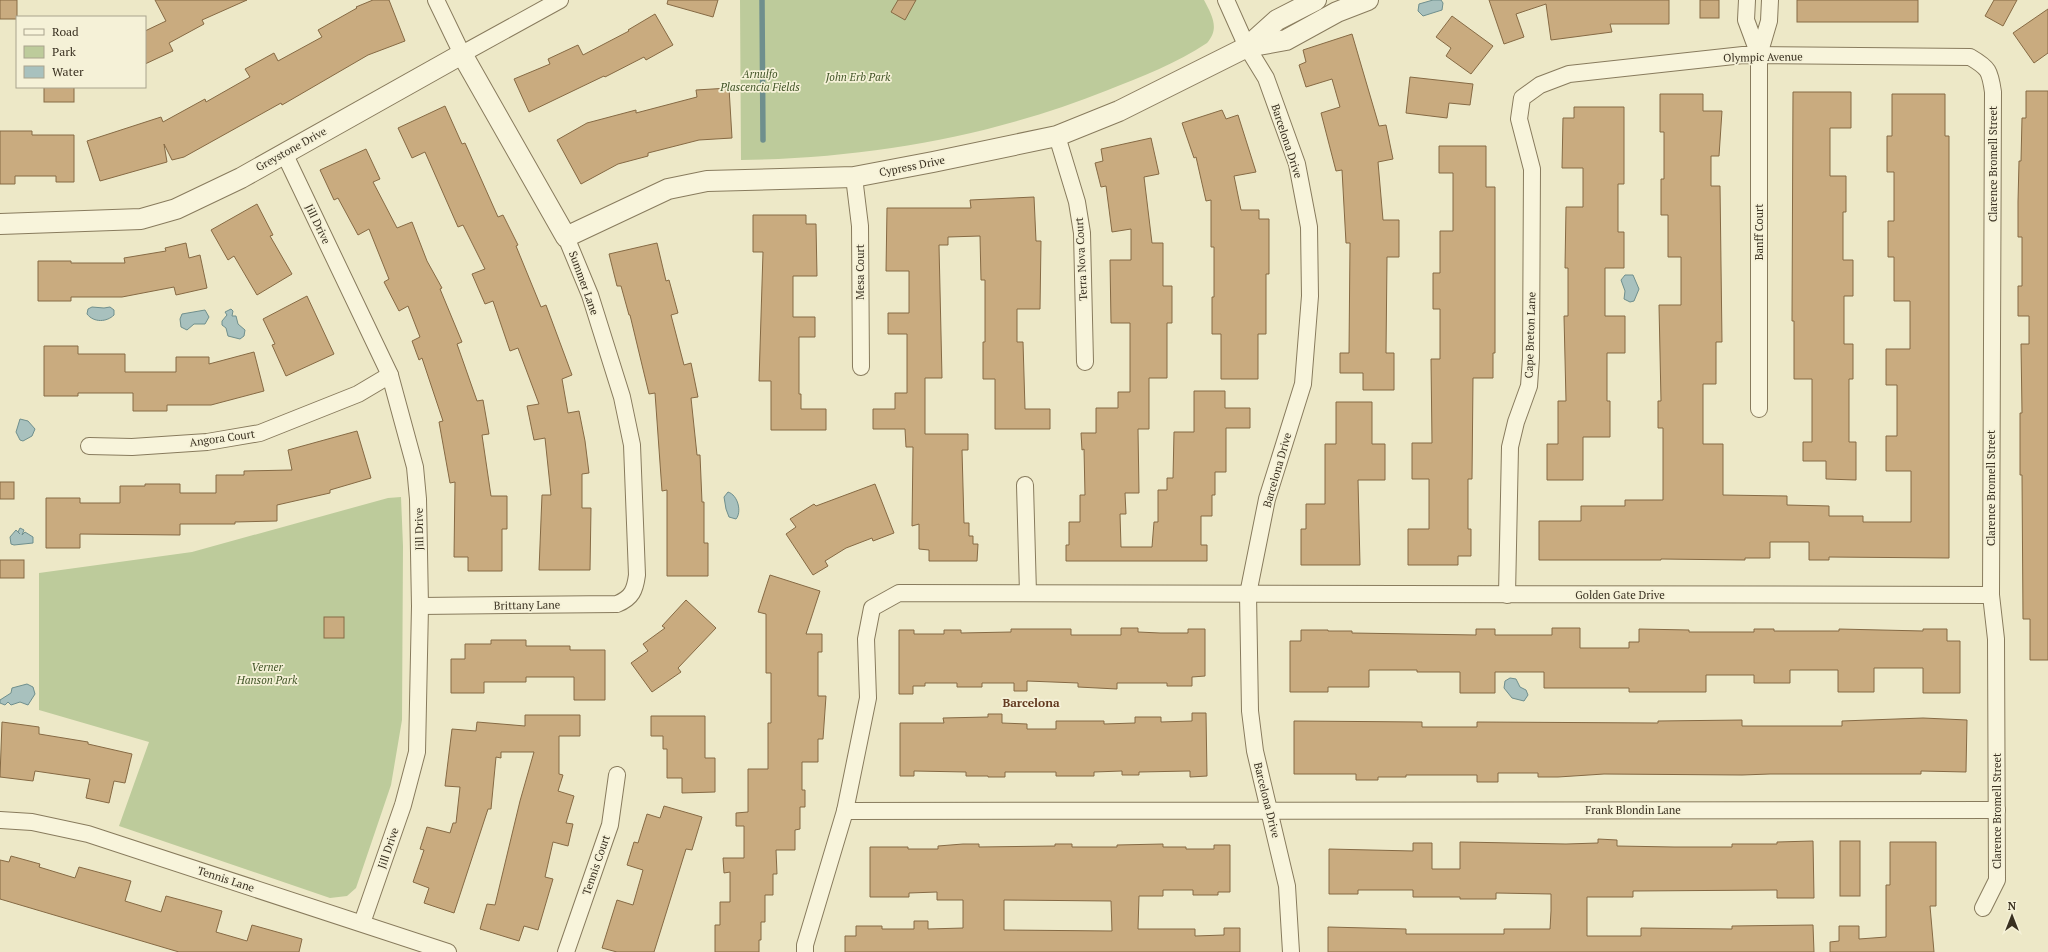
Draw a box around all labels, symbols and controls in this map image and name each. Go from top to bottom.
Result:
legend [16,16,146,88]
text: Road [52,24,79,39]
text: Park [52,44,77,59]
street label: Olympic Avenue [1723,49,1803,65]
text: Water [52,64,84,79]
park label: Arnulfo Plascencia Fields [719,67,800,94]
park label: John Erb Park [825,70,891,84]
street label: Barcelona Drive [1268,102,1306,180]
street label: Clarence Bromell Street [1986,106,2000,222]
street label: Greystone Drive [253,124,329,174]
street label: Cypress Drive [878,153,947,179]
street label: Jill Drive [302,202,334,247]
street label: Banff Court [1752,204,1766,260]
street label: Terra Nova Court [1072,217,1090,301]
street label: Mesa Court [853,244,867,300]
street label: Summer Lane [566,249,602,317]
street label: Cape Breton Lane [1521,291,1539,379]
street label: Angora Court [188,426,256,450]
street label: Barcelona Drive [1260,430,1295,509]
street label: Clarence Bromell Street [1984,430,1998,546]
street label: Jill Drive [412,507,426,550]
street label: Golden Gate Drive [1575,588,1665,602]
street label: Brittany Lane [494,597,561,613]
park label: Verner Hanson Park [236,660,298,687]
district label: Barcelona [1002,695,1060,710]
street label: Clarence Bromell Street [1990,753,2004,869]
street label: Barcelona Drive [1251,761,1283,840]
street label: Frank Blondin Lane [1585,803,1681,817]
street label: Jill Drive [374,825,402,870]
street label: Tennis Court [579,833,613,897]
street label: Tennis Lane [196,863,257,895]
north arrow [1992,896,2032,936]
text: N [2008,899,2017,913]

